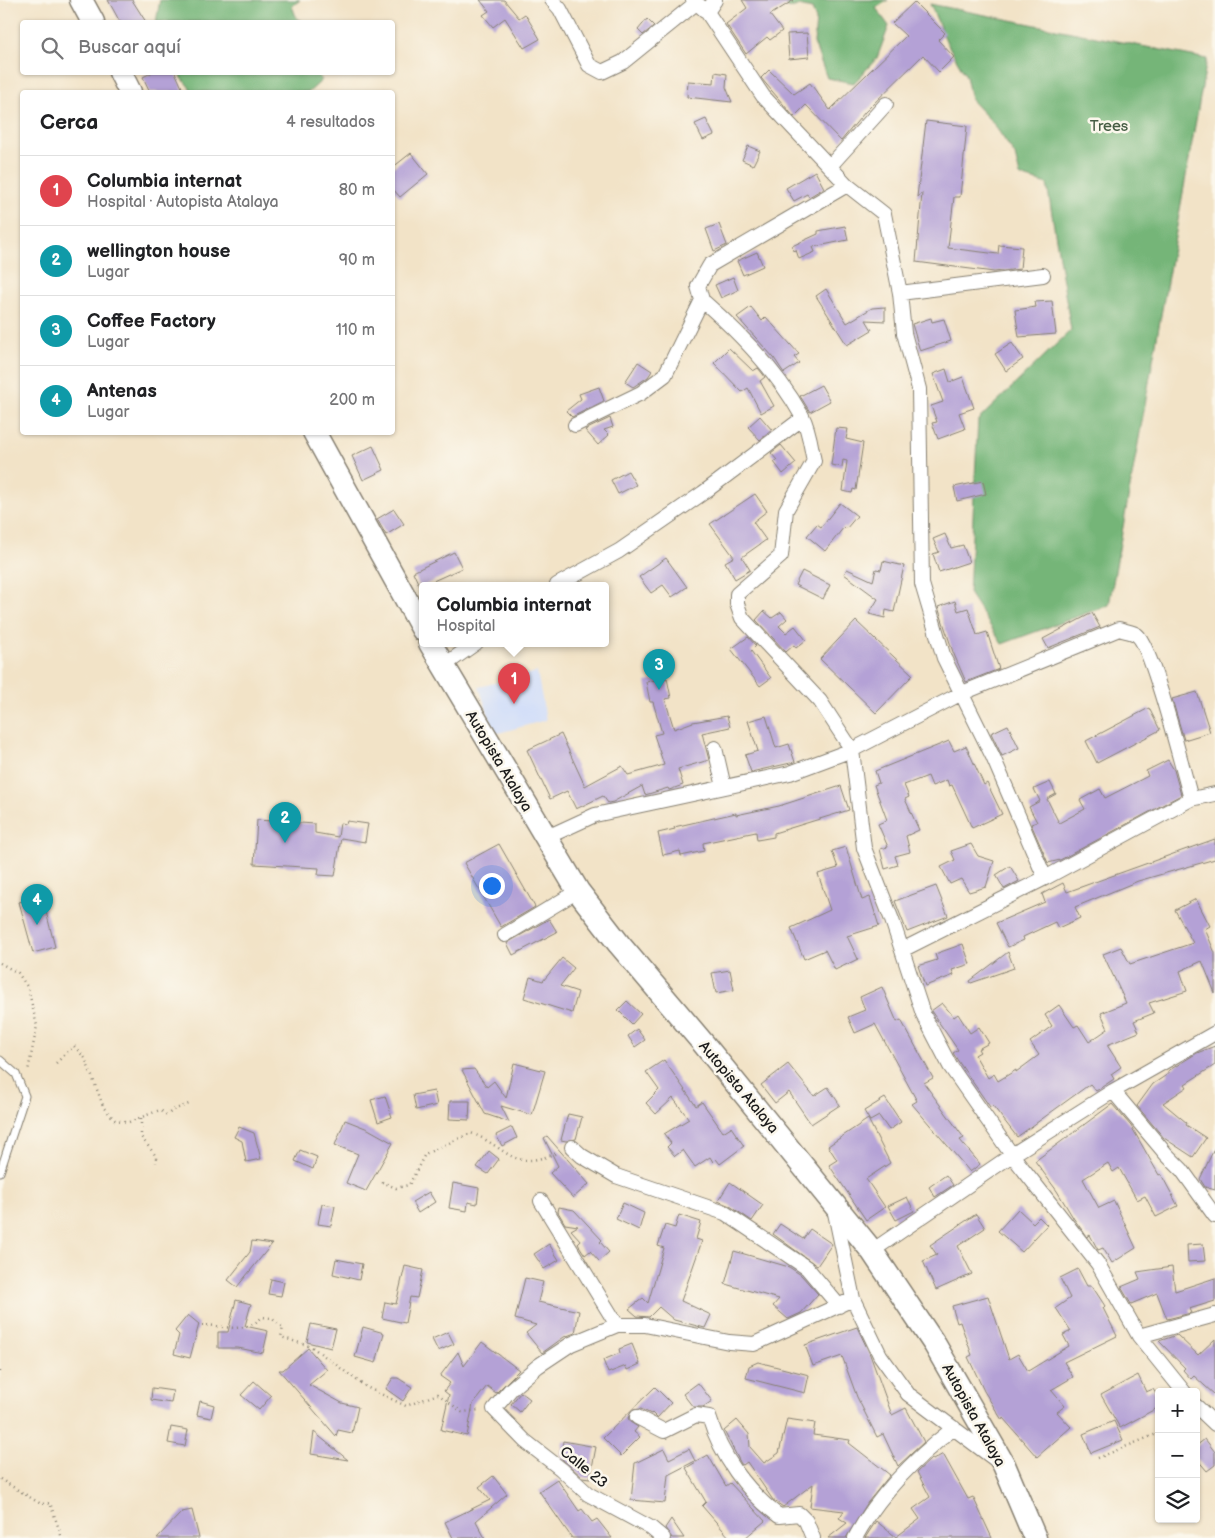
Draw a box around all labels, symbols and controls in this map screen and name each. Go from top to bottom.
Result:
search box [20,20,395,75]
icon: search [38,34,66,62]
text: Buscar aquí [78,36,181,59]
text: Cerca [40,110,98,135]
text: 4 resultados [286,113,375,132]
park label: Trees [1090,117,1129,136]
text: Columbia internat [87,170,242,193]
text: 1 [53,181,59,200]
text: 80 m [339,181,375,200]
text: Hospital · Autopista Atalaya [87,193,279,212]
text: wellington house [87,240,231,263]
text: 2 [51,251,61,270]
text: 90 m [339,251,375,270]
text: Lugar [87,263,129,282]
text: Coffee Factory [87,310,216,333]
text: 3 [51,321,61,340]
text: 110 m [336,321,375,340]
text: Lugar [87,333,129,352]
text: Antenas [87,380,157,403]
text: 4 [51,391,61,410]
text: 200 m [329,391,375,410]
text: Lugar [87,403,129,422]
popup [419,582,609,647]
text: Columbia internat [437,594,591,617]
text: Hospital [437,617,495,636]
pin: 3 [643,649,675,690]
pin: 1 [498,663,530,704]
street label: Autopista Atalaya [461,707,536,815]
pin: 2 [269,802,301,843]
your location [479,873,505,899]
pin: 4 [21,884,53,925]
street label: Autopista Atalaya [694,1037,783,1137]
street label: Autopista Atalaya [937,1360,1010,1470]
map controls [1155,1388,1200,1523]
button: + [1155,1388,1200,1433]
button: − [1155,1433,1200,1478]
street label: Calle 23 [556,1442,612,1493]
button: layers [1155,1478,1200,1523]

